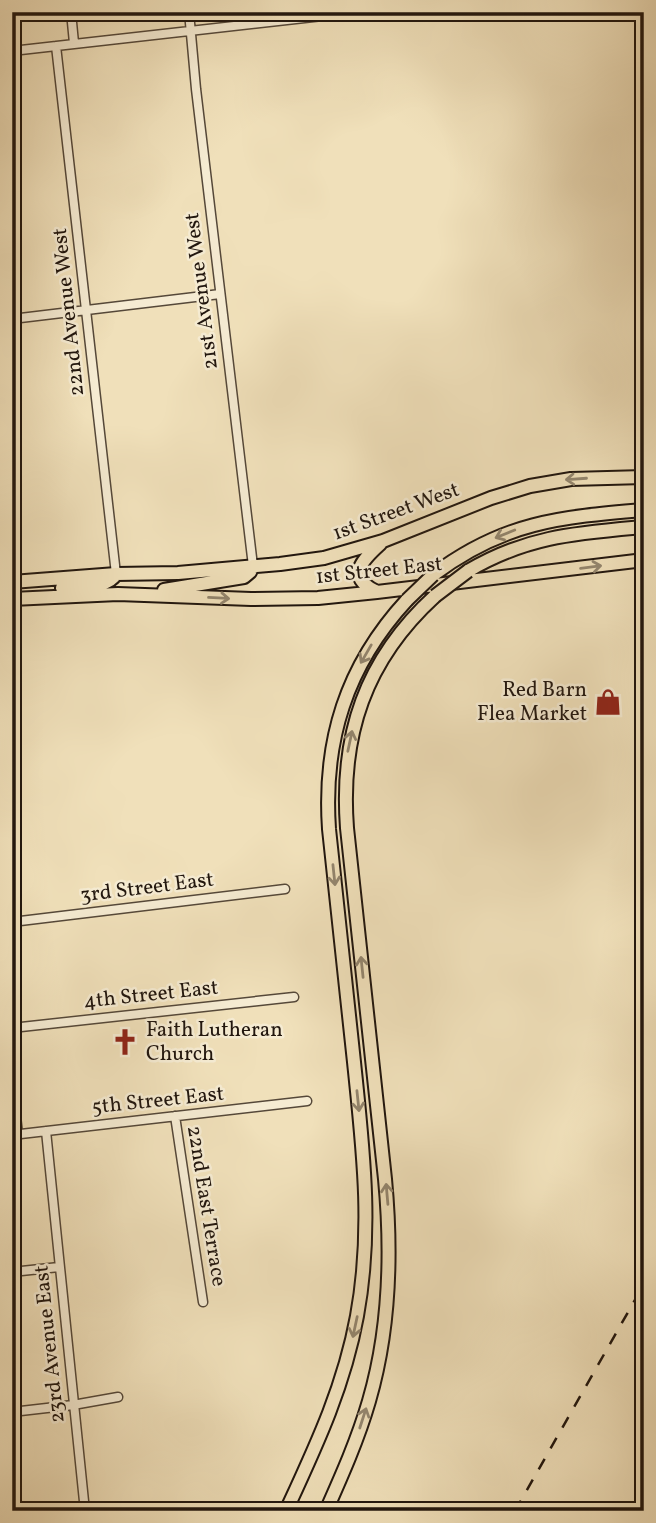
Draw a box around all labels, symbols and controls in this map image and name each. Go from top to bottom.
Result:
street label: 21st Avenue West [178,211,226,371]
street label: 22nd Avenue West [46,226,92,398]
one-way arrow [565,473,587,486]
street label: 1st Street West [329,476,463,548]
one-way arrow [494,529,516,542]
street label: 1st Street East [314,550,444,592]
one-way arrow [580,560,602,573]
one-way arrow [207,591,230,604]
one-way arrow [359,644,373,664]
place label: Red Barn Flea Market [477,676,587,729]
shop icon: Red Barn Flea Market [593,687,623,717]
one-way arrow [344,730,358,753]
one-way arrow [327,863,340,885]
street label: 3rd Street East [79,865,215,911]
one-way arrow [356,957,369,979]
street label: 4th Street East [82,974,220,1016]
place label: Faith Lutheran Church [146,1016,283,1069]
church icon: Faith Lutheran Church [110,1027,140,1057]
street label: 5th Street East [90,1080,226,1122]
one-way arrow [352,1089,365,1112]
street label: 22nd East Terrace [179,1124,233,1288]
one-way arrow [380,1183,393,1205]
street label: 23rd Avenue East [27,1264,73,1424]
one-way arrow [347,1315,361,1338]
one-way arrow [358,1408,370,1430]

